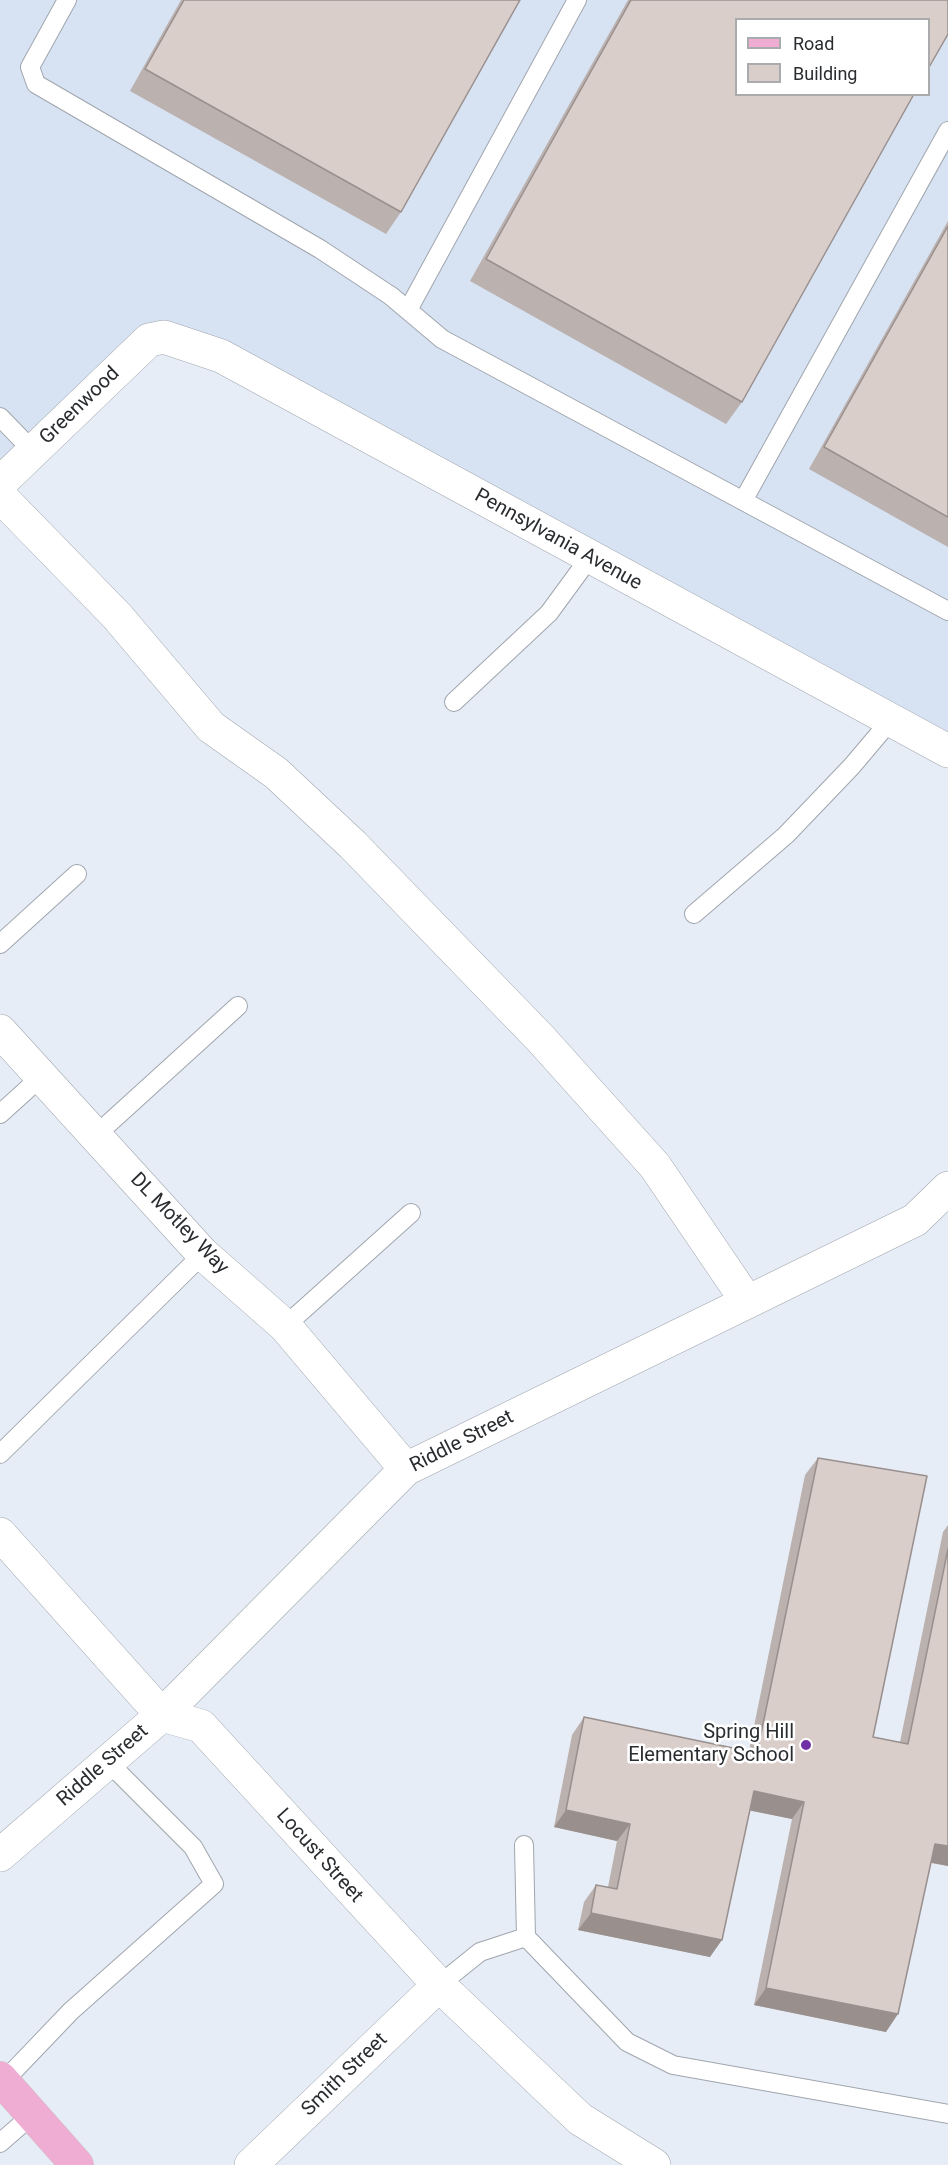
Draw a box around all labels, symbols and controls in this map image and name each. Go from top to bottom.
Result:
legend [735,18,930,96]
text: Road [793,33,834,54]
text: Building [793,63,857,84]
street label: Greenwood [35,362,125,450]
street label: Pennsylvania Avenue [470,484,646,596]
street label: DL Motley Way [125,1168,233,1280]
street label: Riddle Street [406,1406,518,1478]
street label: Riddle Street [53,1720,153,1812]
place label: Spring Hill Elementary School [628,1721,794,1768]
marker: Spring Hill Elementary School [799,1738,813,1752]
street label: Locust Street [271,1804,367,1908]
street label: Smith Street [297,2028,393,2122]

